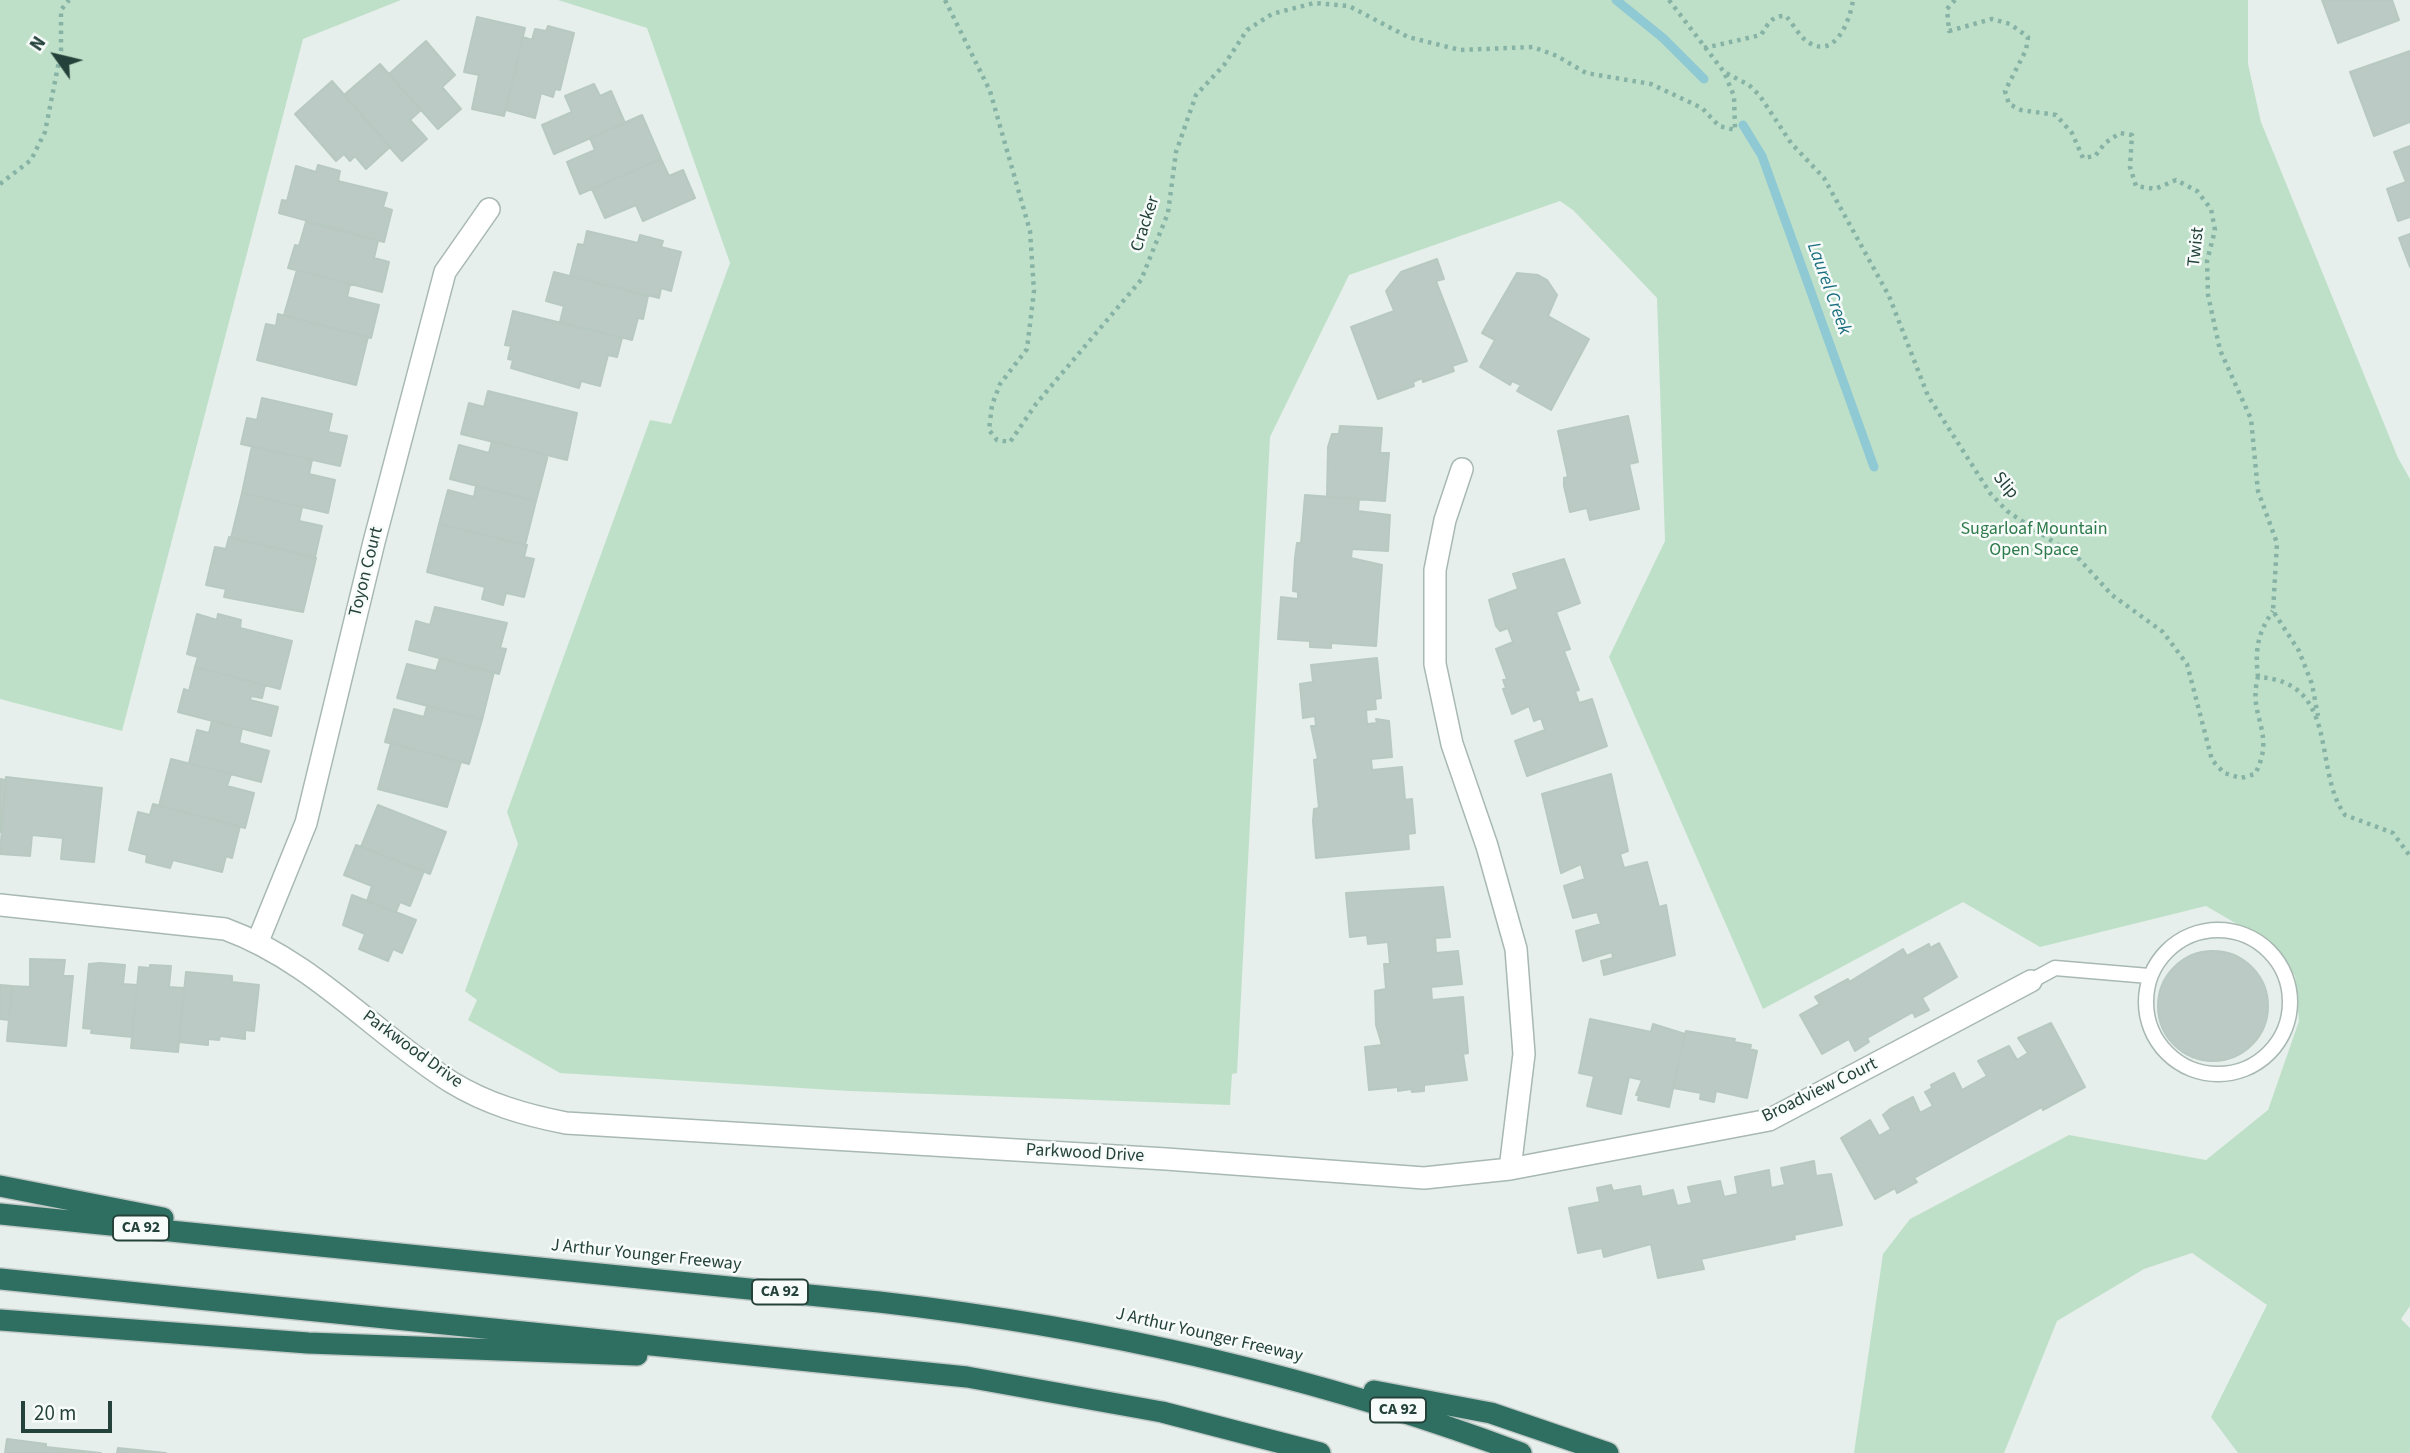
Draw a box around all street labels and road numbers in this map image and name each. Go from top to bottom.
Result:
street label: Cracker [1127,193,1165,255]
street label: Twist [2184,226,2210,268]
street label: Slip [1988,468,2022,504]
street label: Toyon Court [345,525,389,619]
street label: Parkwood Drive [358,1006,466,1094]
street label: Broadview Court [1759,1054,1881,1128]
street label: Parkwood Drive [1025,1140,1145,1168]
road number: CA 92 [113,1216,169,1240]
street label: J Arthur Younger Freeway [550,1235,742,1277]
road number: CA 92 [752,1280,808,1304]
street label: J Arthur Younger Freeway [1113,1304,1305,1368]
road number: CA 92 [1370,1398,1426,1422]

